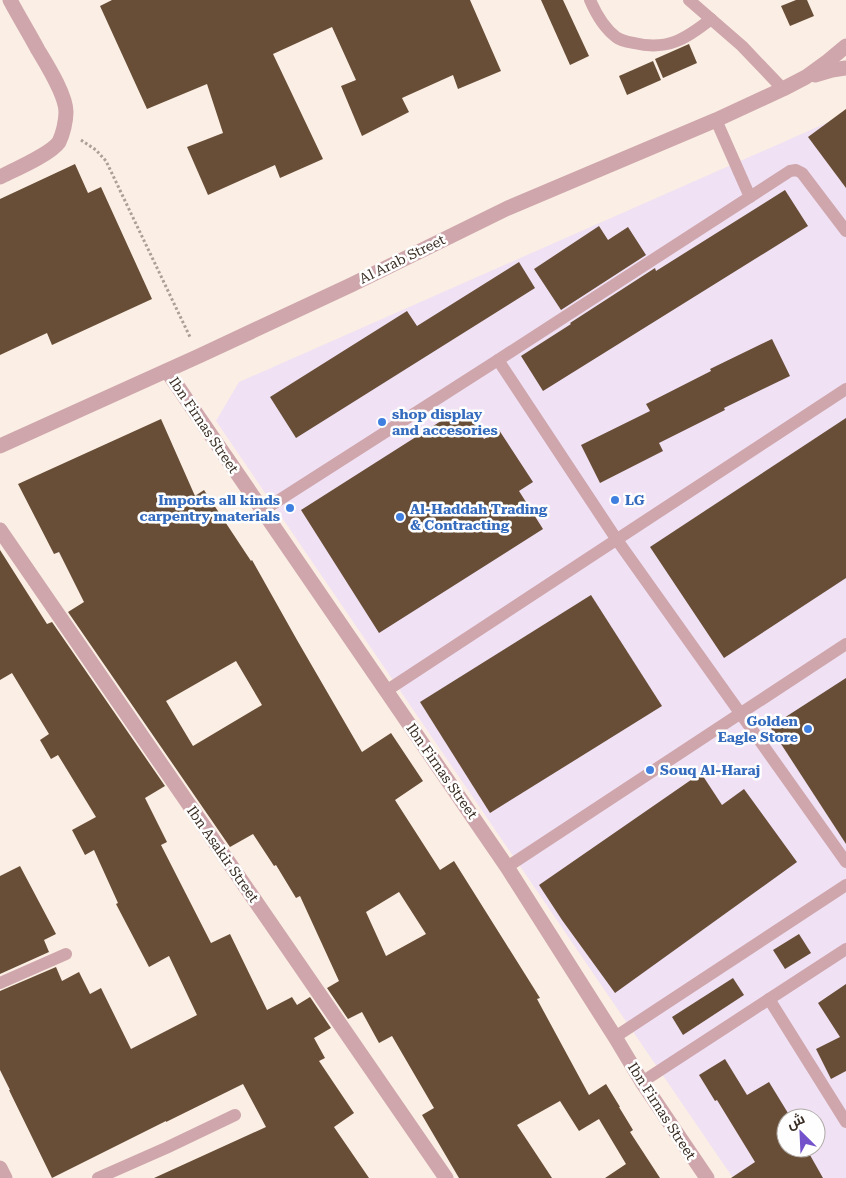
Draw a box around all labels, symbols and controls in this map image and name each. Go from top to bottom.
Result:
street label: Al Arab Street [356,231,448,287]
street label: Ibn Firnas Street [166,374,242,476]
place label: shop display and accesories [392,406,498,438]
marker: shop display and accesories [376,416,388,428]
place label: Imports all kinds carpentry materials [140,492,280,524]
place label: LG [625,492,645,508]
marker: LG [609,494,621,506]
place label: Al-Haddah Trading & Contracting [410,501,548,533]
marker: Imports all kinds carpentry materials [284,502,296,514]
marker: Al-Haddah Trading & Contracting [394,511,406,523]
place label: Golden Eagle Store [718,713,799,745]
street label: Ibn Firnas Street [403,720,481,822]
marker: Golden Eagle Store [802,723,814,735]
place label: Souq Al-Haraj [660,762,760,778]
marker: Souq Al-Haraj [644,764,656,776]
street label: Ibn Asakir Street [184,803,262,905]
street label: Ibn Firnas Street [625,1059,699,1163]
north arrow [776,1108,826,1158]
text: ش [784,1110,808,1133]

